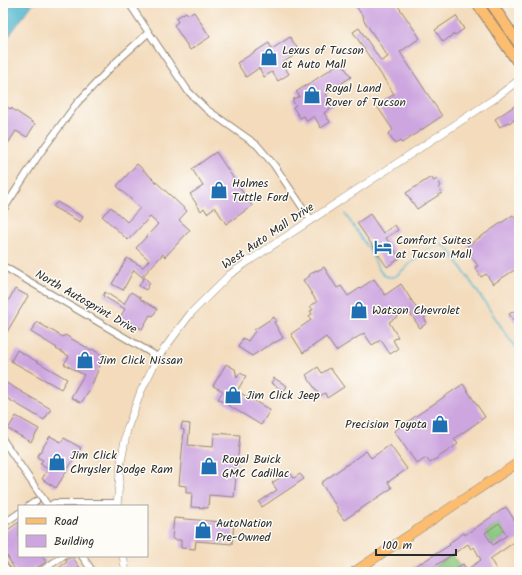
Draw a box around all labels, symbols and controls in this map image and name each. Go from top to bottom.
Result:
place label: Lexus of Tucson at Auto Mall [282,41,364,74]
shop icon: Lexus of Tucson at Auto Mall [259,47,279,67]
place label: Royal Land Rover of Tucson [325,79,406,112]
shop icon: Royal Land Rover of Tucson [302,85,322,105]
place label: Holmes Tuttle Ford [232,174,289,207]
shop icon: Holmes Tuttle Ford [209,180,229,200]
street label: West Auto Mall Drive [218,198,319,274]
place label: Comfort Suites at Tucson Mall [396,231,472,264]
hotel icon: Comfort Suites at Tucson Mall [373,237,393,257]
street label: North Autosprint Drive [31,265,141,339]
shop icon: Watson Chevrolet [349,300,369,320]
place label: Watson Chevrolet [372,301,460,320]
shop icon: Jim Click Nissan [75,350,95,370]
place label: Jim Click Nissan [98,351,183,370]
shop icon: Jim Click Jeep [223,385,243,405]
place label: Jim Click Jeep [246,386,320,405]
shop icon: Precision Toyota [430,414,450,434]
place label: Precision Toyota [345,415,427,434]
place label: Jim Click Chrysler Dodge Ram [70,446,173,479]
place label: Royal Buick GMC Cadillac [222,450,289,483]
shop icon: Jim Click Chrysler Dodge Ram [47,452,67,472]
shop icon: Royal Buick GMC Cadillac [199,456,219,476]
legend [18,505,148,557]
text: Road [54,512,79,531]
place label: AutoNation Pre-Owned [216,514,272,547]
shop icon: AutoNation Pre-Owned [193,520,213,540]
scale bar [376,531,456,557]
text: Building [54,532,94,551]
text: 100 m [382,536,413,555]

